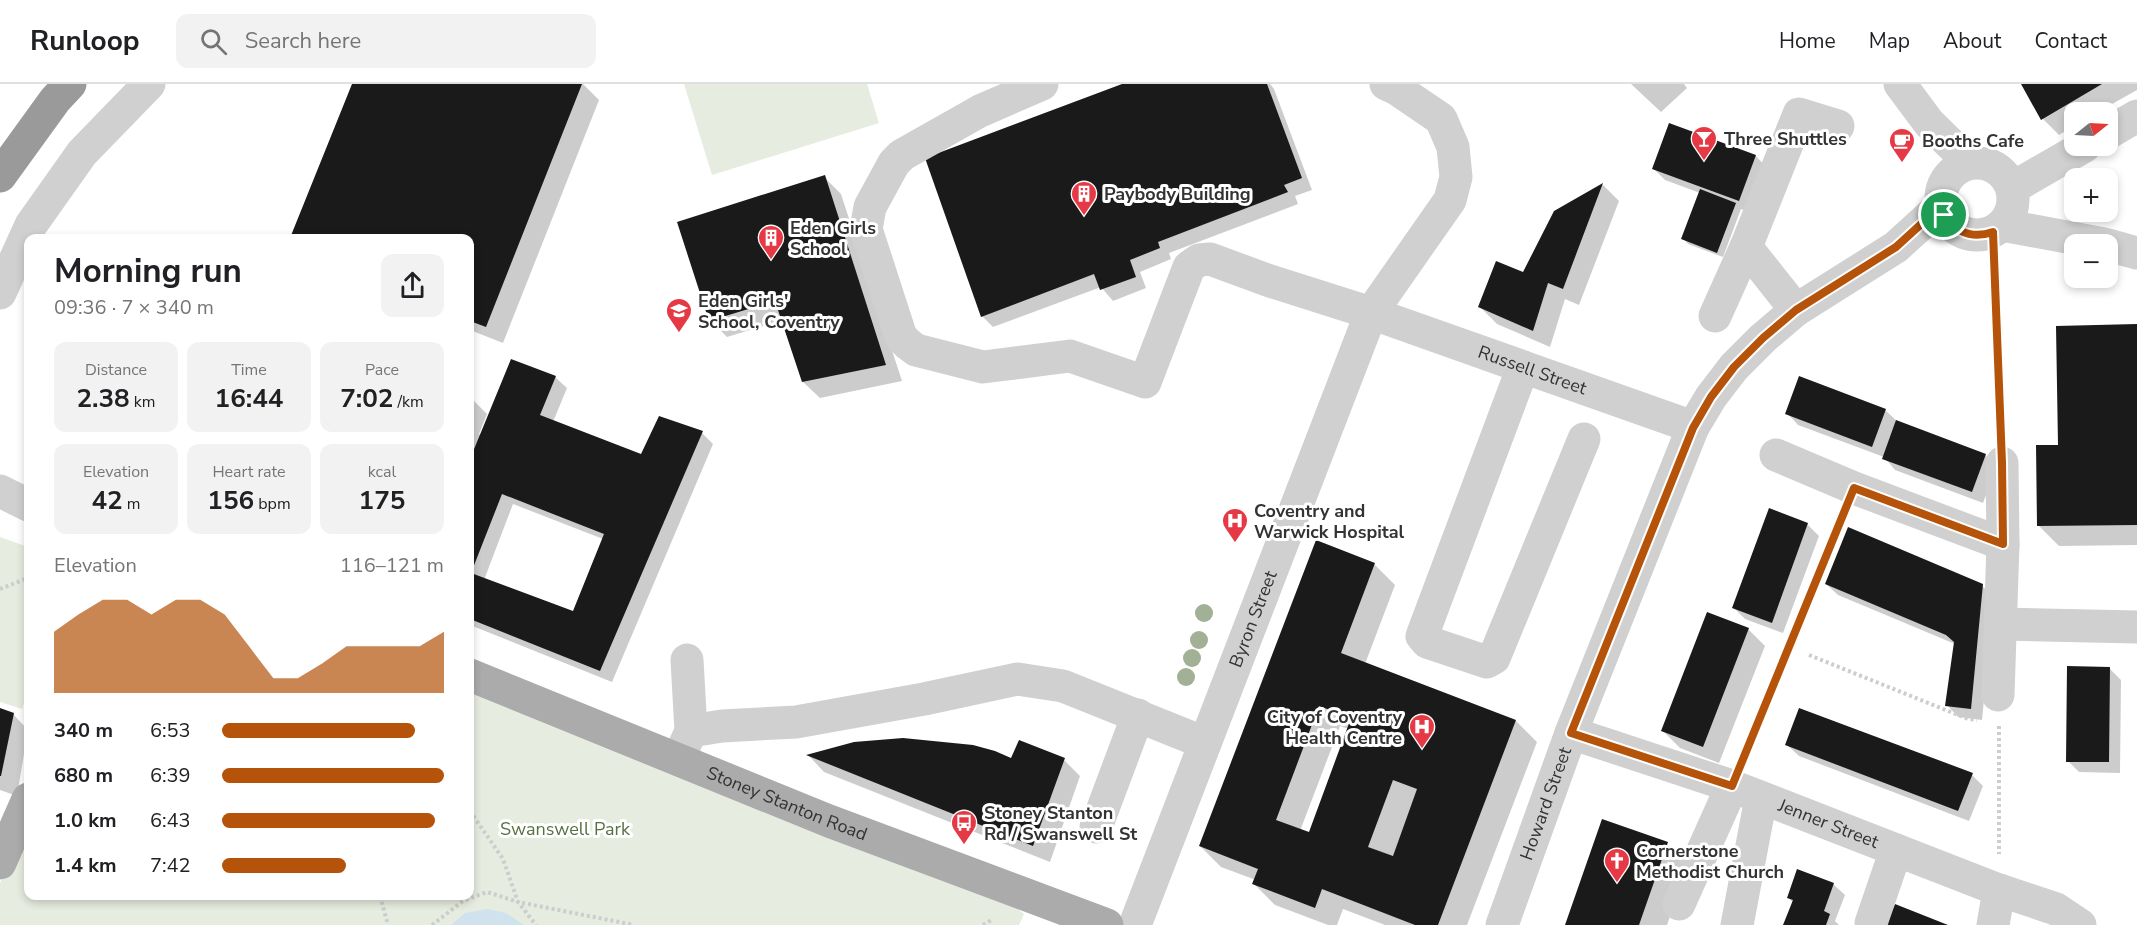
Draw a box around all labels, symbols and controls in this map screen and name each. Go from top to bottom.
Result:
search box [176,14,596,68]
text: Runloop [30,22,140,60]
icon: search [197,25,230,58]
text: Search here [245,26,361,56]
text: Home [1779,27,1836,55]
text: Map [1869,27,1910,55]
text: About [1943,27,2001,55]
text: Contact [2034,27,2107,55]
north arrow [2064,102,2118,156]
map controls [2064,102,2118,288]
bar icon: Three Shuttles [1689,124,1719,162]
cafe icon: Booths Cafe [1887,126,1917,164]
place label: Three Shuttles [1724,127,1847,151]
place label: Booths Cafe [1922,129,2024,153]
button: + [2064,168,2118,222]
building icon: Paybody Building [1069,179,1099,217]
place label: Paybody Building [1104,182,1251,206]
pin [1918,189,1969,240]
icon: arrive [1927,198,1960,231]
place label: Eden Girls School [790,216,876,261]
building icon: Eden Girls School [756,223,786,261]
button: − [2064,234,2118,288]
text: Morning run [54,249,242,294]
button: share [381,254,444,317]
place label: Eden Girls' School, Coventry [698,289,840,334]
text: 09:36 · 7 × 340 m [54,294,214,321]
school or university icon: Eden Girls' School, Coventry [664,296,694,334]
street label: Russell Street [1475,340,1591,401]
text: Distance [85,359,147,381]
text: Time [231,359,267,381]
text: Pace [365,359,399,381]
text: 2.38 [76,381,130,416]
text: 16:44 [215,381,283,416]
text: 7:02 [340,381,393,416]
text: km [130,391,156,413]
text: /km [393,391,424,413]
text: Elevation [83,461,149,483]
text: Heart rate [212,461,286,483]
text: kcal [368,461,396,483]
text: 42 [91,483,123,518]
text: 156 [207,483,254,518]
text: 175 [359,483,405,518]
text: m [123,493,141,515]
text: bpm [254,493,291,515]
place label: Coventry and Warwick Hospital [1254,499,1405,544]
hospital icon: Coventry and Warwick Hospital [1220,506,1250,544]
text: Elevation [54,552,137,579]
text: 116–121 m [340,552,444,579]
street label: Byron Street [1223,566,1283,671]
place label: City of Coventry Health Centre [1267,705,1403,750]
hospital icon: City of Coventry Health Centre [1407,712,1437,750]
text: 340 m [54,717,113,744]
text: 6:53 [150,717,191,744]
street label: Howard Street [1514,743,1577,864]
street label: Stoney Stanton Road [703,761,871,846]
text: 680 m [54,762,113,789]
text: 6:39 [150,762,191,789]
street label: Jenner Street [1774,793,1883,854]
place label: Stoney Stanton Rd / Swanswell St [984,801,1137,846]
text: 1.0 km [54,807,117,834]
text: 6:43 [150,807,191,834]
bus stop icon: Stoney Stanton Rd / Swanswell St [949,808,979,846]
park label: Swanswell Park [500,817,631,841]
place label: Cornerstone Methodist Church [1636,839,1784,884]
church icon: Cornerstone Methodist Church [1602,846,1632,884]
text: 1.4 km [54,852,117,879]
text: 7:42 [150,852,191,879]

